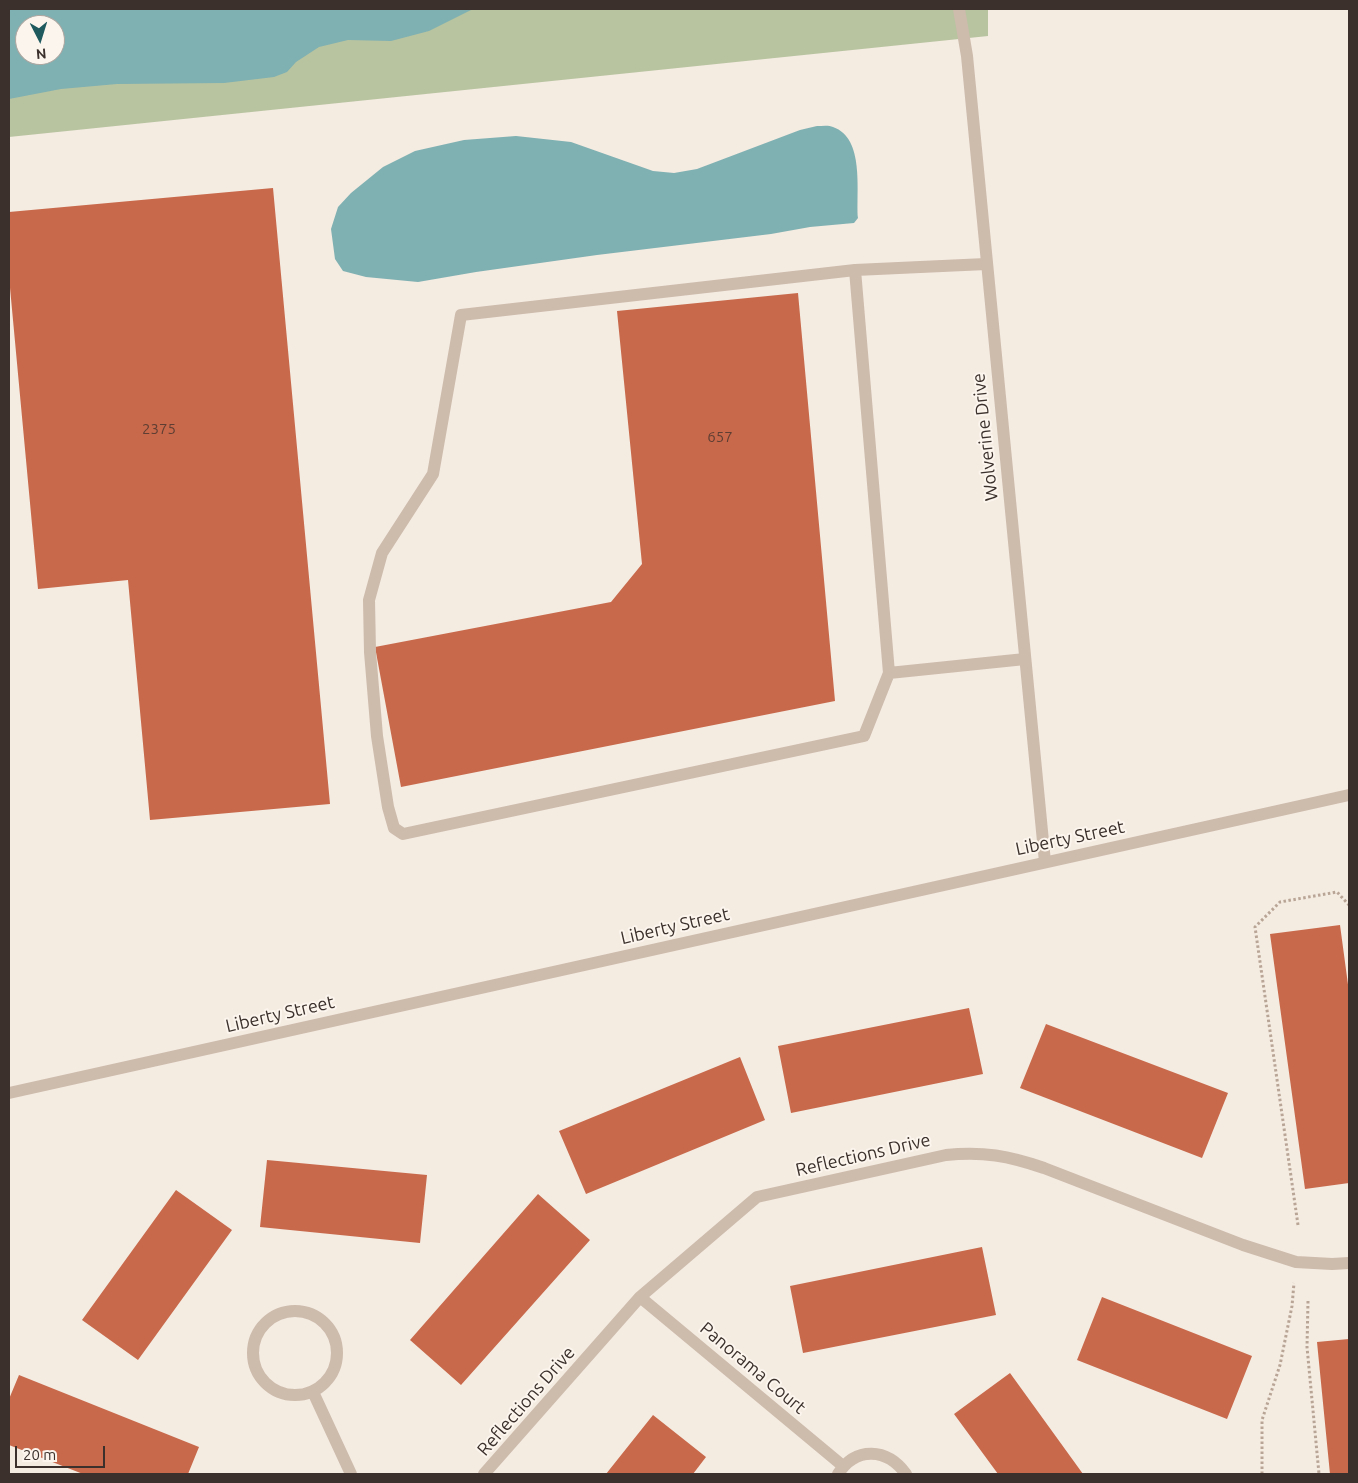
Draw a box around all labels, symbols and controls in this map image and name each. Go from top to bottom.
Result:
north arrow [15,15,65,65]
text: N [35,46,47,62]
street label: Wolverine Drive [968,372,1002,502]
house number: 2375 [142,420,176,438]
house number: 657 [707,428,733,446]
street label: Liberty Street [1013,816,1127,860]
street label: Liberty Street [619,903,731,949]
street label: Liberty Street [224,991,336,1037]
street label: Reflections Drive [793,1129,933,1181]
street label: Panorama Court [696,1318,810,1418]
street label: Reflections Drive [473,1342,579,1460]
scale bar [18,1436,108,1468]
text: 20 m [23,1446,56,1463]

